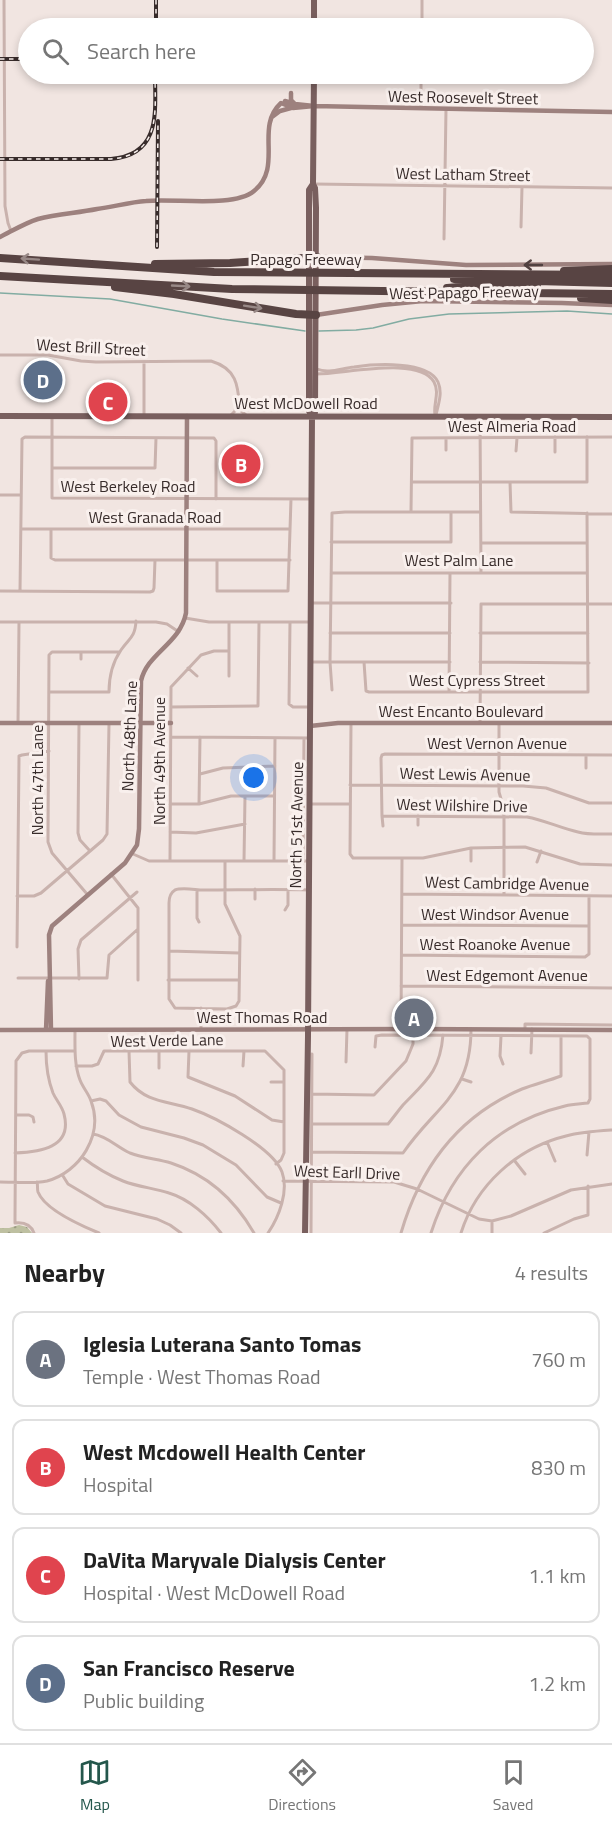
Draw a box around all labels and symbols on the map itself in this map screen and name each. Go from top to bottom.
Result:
street label: West Roosevelt Street [388,84,539,110]
street label: West Latham Street [396,161,531,187]
street label: Papago Freeway [250,247,362,271]
one-way arrow [21,254,41,265]
one-way arrow [523,259,543,271]
street label: West Papago Freeway [389,279,539,305]
one-way arrow [171,281,191,292]
one-way arrow [243,302,262,313]
street label: West Brill Street [36,332,147,362]
pin: D [24,358,63,403]
pin: C [88,380,128,424]
street label: West McDowell Road [234,391,378,415]
street label: West Almeria Road [448,414,576,438]
pin: B [222,442,260,486]
street label: West Berkeley Road [60,474,196,498]
street label: West Granada Road [88,505,222,529]
street label: West Palm Lane [405,548,513,572]
street label: West Cypress Street [409,668,545,692]
street label: North 48th Lane [115,680,143,792]
street label: North 49th Avenue [147,697,171,825]
street label: West Encanto Boulevard [379,699,543,723]
street label: North 47th Lane [25,725,49,835]
street label: West Vernon Avenue [427,731,567,755]
street label: North 51st Avenue [283,761,309,889]
street label: West Lewis Avenue [399,761,531,787]
your location [239,763,268,792]
street label: West Wilshire Drive [396,792,528,818]
street label: West Cambridge Avenue [425,870,589,896]
street label: West Windsor Avenue [421,902,569,926]
street label: West Roanoke Avenue [420,932,570,956]
street label: West Edgemont Avenue [426,963,588,987]
pin: A [394,996,434,1040]
street label: West Thomas Road [197,1005,327,1029]
street label: West Verde Lane [110,1027,224,1053]
street label: West Earll Drive [293,1158,401,1186]

